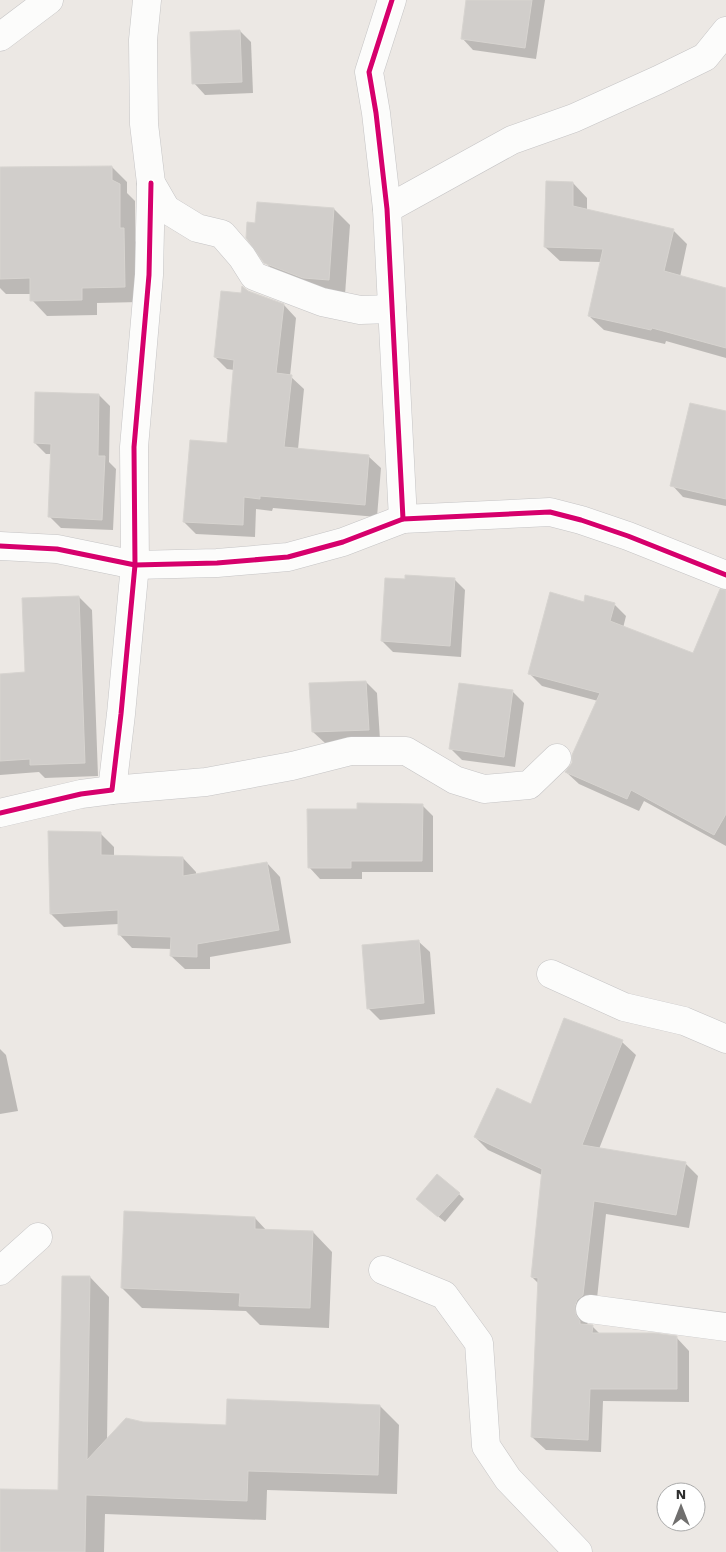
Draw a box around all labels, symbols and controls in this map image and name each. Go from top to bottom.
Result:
north arrow [656,1482,706,1532]
text: N [676,1486,686,1502]

